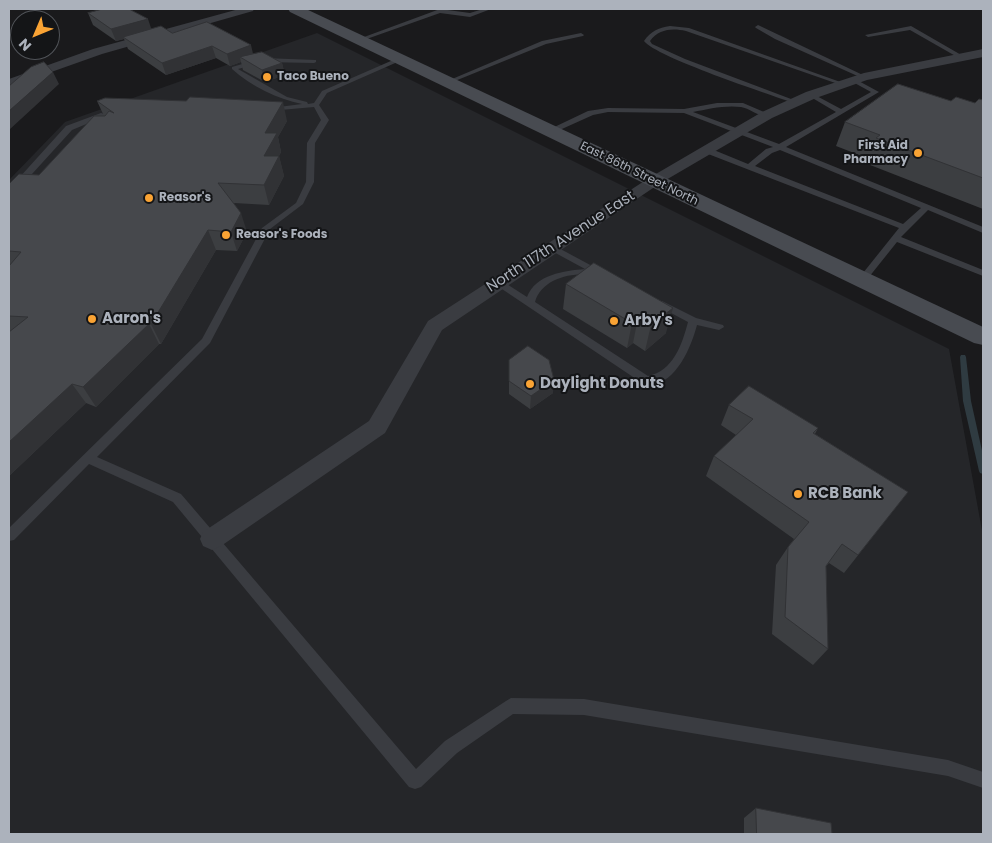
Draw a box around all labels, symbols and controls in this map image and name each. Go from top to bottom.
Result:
north arrow [10,10,60,60]
text: N [14,34,36,56]
place label: Taco Bueno [277,70,349,84]
marker: Taco Bueno [261,71,273,83]
street label: East 86th Street North [578,139,700,209]
place label: First Aid Pharmacy [843,139,908,167]
marker: First Aid Pharmacy [912,147,924,159]
street label: North 117th Avenue East [484,187,638,297]
place label: Reasor's [159,191,211,205]
marker: Reasor's [143,192,155,204]
place label: Reasor's Foods [236,228,327,242]
marker: Reasor's Foods [220,229,232,241]
place label: Aaron's [102,310,161,328]
place label: Arby's [624,312,673,330]
marker: Aaron's [86,313,98,325]
marker: Arby's [608,315,620,327]
place label: Daylight Donuts [540,375,664,393]
marker: Daylight Donuts [524,378,536,390]
place label: RCB Bank [808,485,882,503]
marker: RCB Bank [792,488,804,500]

